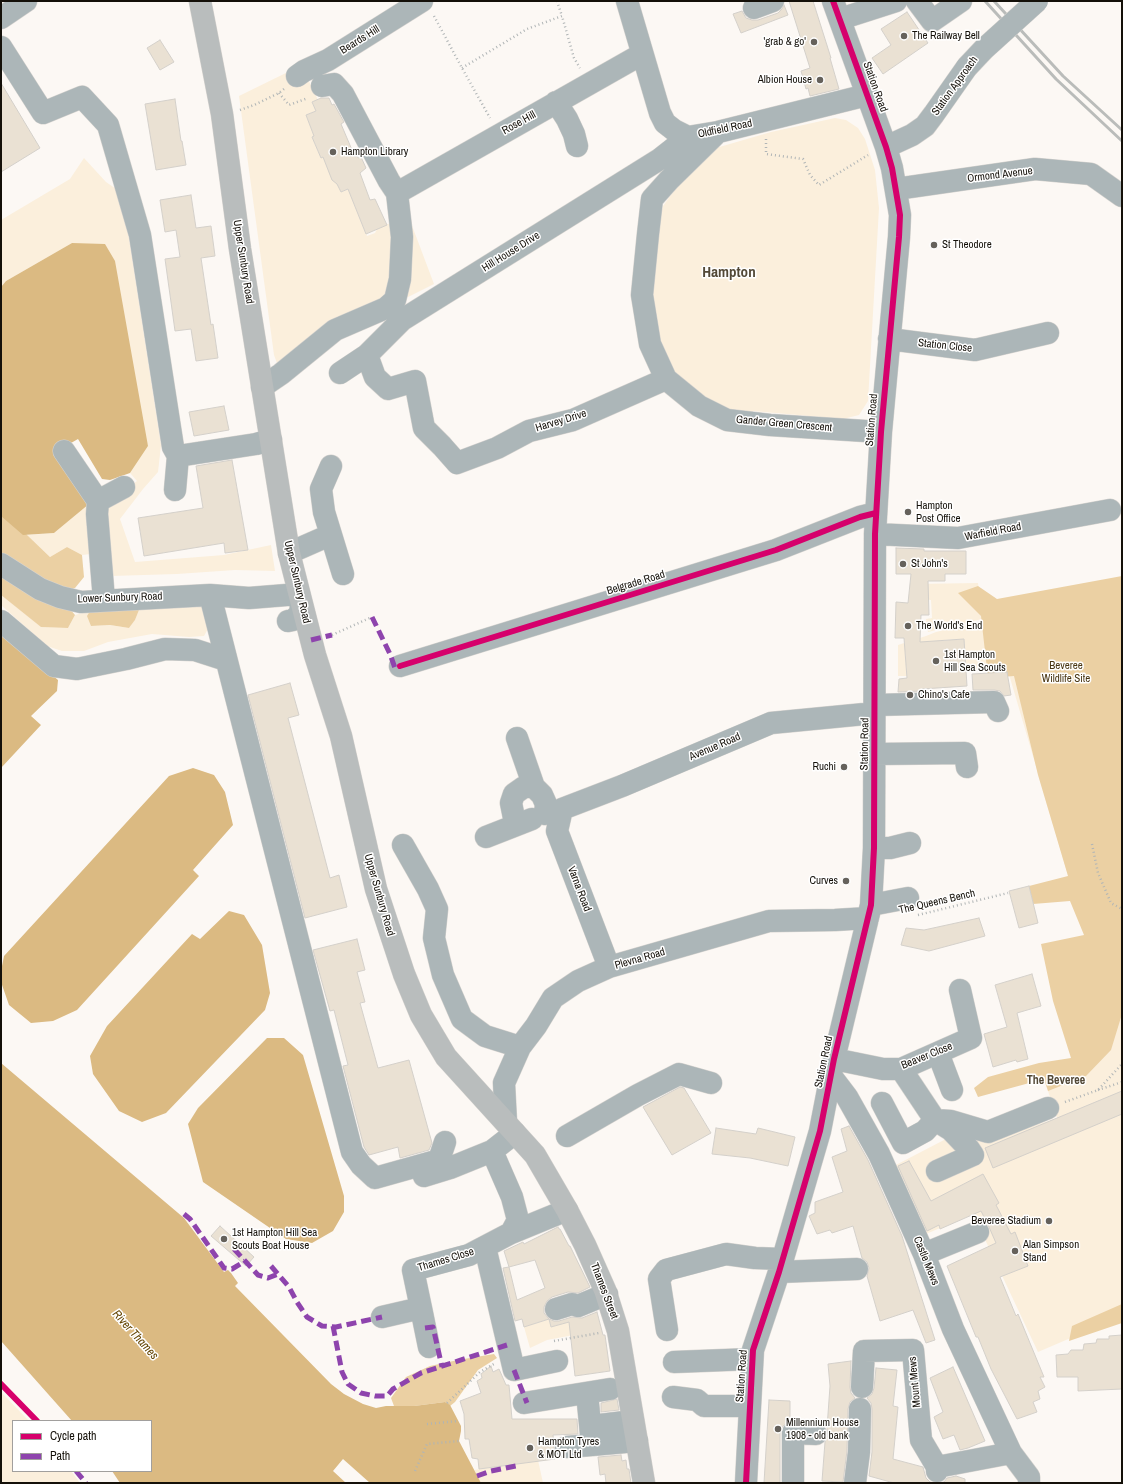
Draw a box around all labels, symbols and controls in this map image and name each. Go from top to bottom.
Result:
street label: Beards Hill [338,23,382,57]
place label: The Railway Bell [912,29,980,43]
marker: The Railway Bell [899,31,909,41]
place label: 'grab & go' [763,35,806,49]
marker: 'grab & go' [809,37,819,47]
street label: Station Approach [929,54,981,118]
street label: Station Road [860,60,890,114]
place label: Albion House [758,73,812,87]
marker: Albion House [815,75,825,85]
street label: Rose Hill [500,108,538,138]
street label: Oldfield Road [697,117,753,141]
place label: Hampton Library [341,145,408,159]
marker: Hampton Library [328,147,338,157]
street label: Ormond Avenue [967,164,1033,186]
street label: Upper Sunbury Road [230,219,256,305]
street label: Hill House Drive [480,229,542,275]
place label: St Theodore [942,238,992,252]
marker: St Theodore [929,240,939,250]
district label: Hampton [702,264,756,282]
street label: Station Close [917,337,973,355]
street label: Station Road [863,393,881,447]
street label: Harvey Drive [534,407,588,435]
street label: Gander Green Crescent [735,413,833,435]
place label: Hampton Post Office [916,499,960,525]
marker: Hampton Post Office [903,507,913,517]
street label: Warfield Road [964,520,1022,544]
street label: Upper Sunbury Road [281,539,313,625]
place label: St John's [911,557,948,571]
marker: St John's [898,559,908,569]
street label: Belgrade Road [605,568,667,598]
street label: Lower Sunbury Road [77,590,163,606]
place label: The World's End [916,619,982,633]
marker: The World's End [903,621,913,631]
place label: 1st Hampton Hill Sea Scouts [944,648,1006,674]
marker: 1st Hampton Hill Sea Scouts [931,656,941,666]
park label: Beveree Wildlife Site [1042,659,1090,685]
place label: Chino's Cafe [918,688,970,702]
marker: Chino's Cafe [905,690,915,700]
street label: Station Road [858,718,872,770]
street label: Avenue Road [687,730,743,764]
place label: Ruchi [812,760,836,774]
marker: Ruchi [839,762,849,772]
street label: Upper Sunbury Road [361,852,397,938]
street label: Varna Road [564,864,594,914]
place label: Curves [809,874,838,888]
marker: Curves [841,876,851,886]
street label: The Queens Bench [898,887,976,917]
street label: Plevna Road [613,946,667,972]
street label: Station Road [812,1035,836,1089]
street label: Beaver Close [899,1040,955,1072]
district label: The Beveree [1027,1074,1085,1088]
place label: Beveree Stadium [971,1214,1041,1228]
marker: Beveree Stadium [1044,1216,1054,1226]
place label: 1st Hampton Hill Sea Scouts Boat House [232,1226,317,1252]
marker: 1st Hampton Hill Sea Scouts Boat House [219,1234,229,1244]
street label: Castle Mews [910,1235,942,1287]
place label: Alan Simpson Stand [1023,1238,1079,1264]
street label: Thames Close [416,1245,476,1275]
marker: Alan Simpson Stand [1010,1246,1020,1256]
street label: Thames Street [587,1261,621,1321]
water label: River Thames [109,1307,161,1363]
street label: Station Road [734,1349,750,1403]
street label: Mount Mews [906,1356,924,1408]
place label: Millennium House 1908 - old bank [786,1416,859,1442]
legend [12,1420,152,1472]
marker: Millennium House 1908 - old bank [773,1424,783,1434]
text: Cycle path [50,1428,97,1444]
place label: Hampton Tyres & MOT Ltd [538,1435,599,1461]
marker: Hampton Tyres & MOT Ltd [525,1443,535,1453]
text: Path [50,1448,70,1464]

